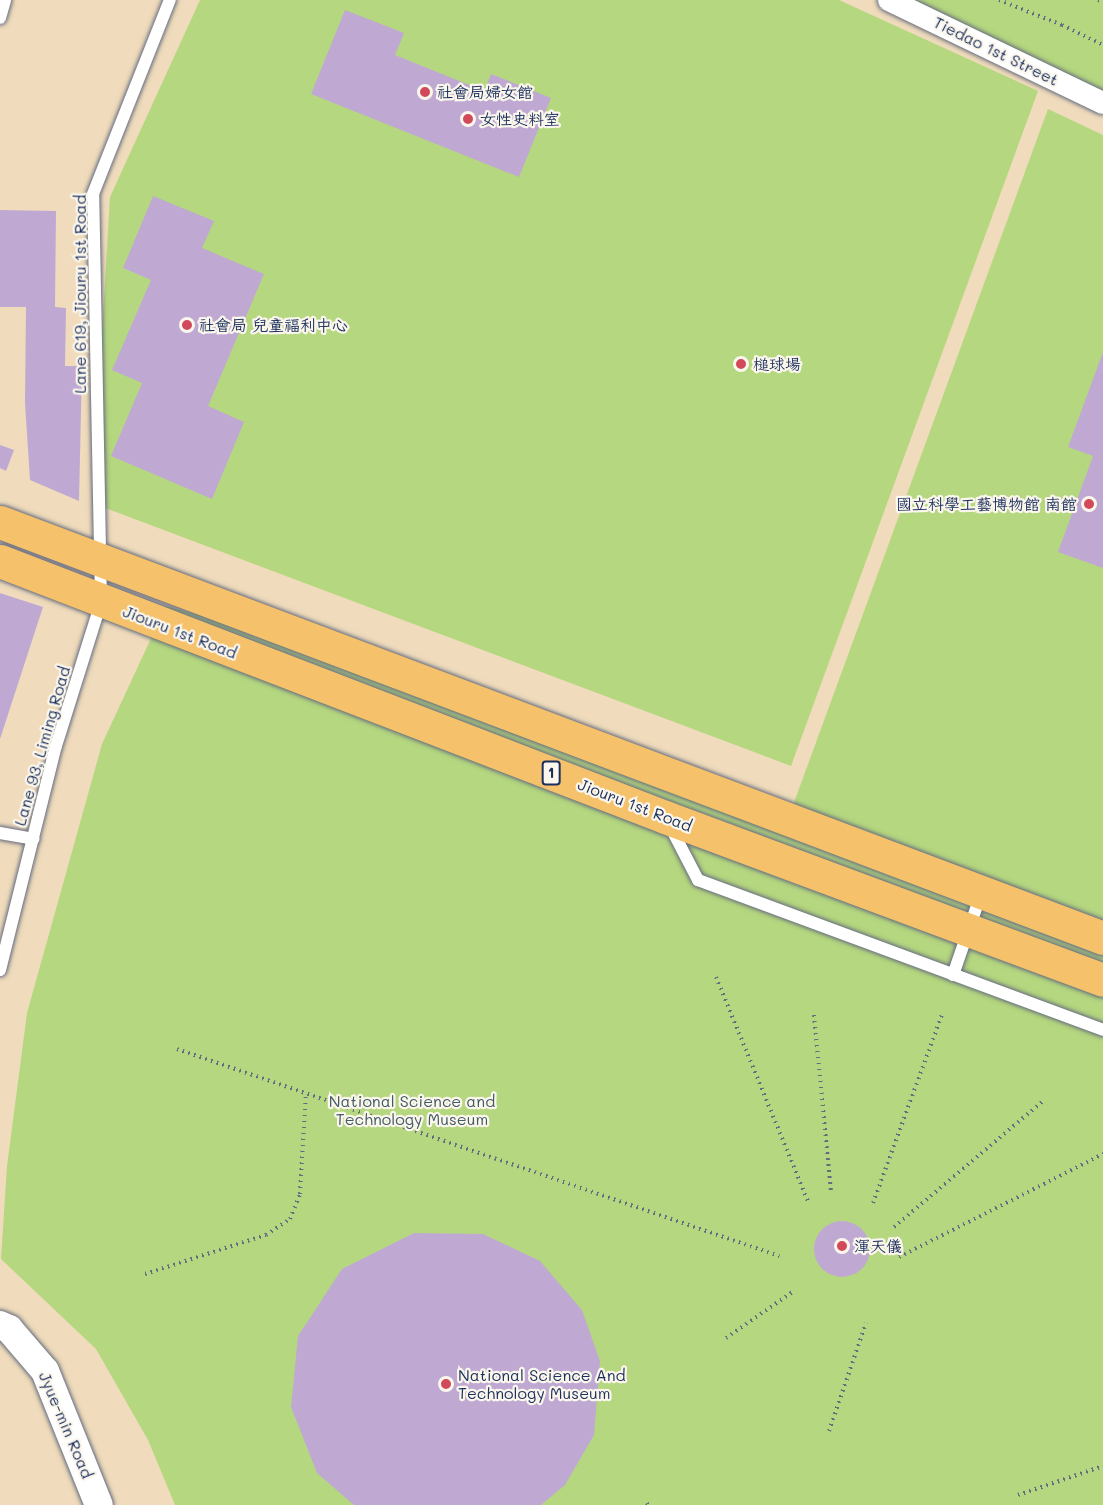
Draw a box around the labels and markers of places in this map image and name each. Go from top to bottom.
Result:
place label: 社會局婦女館 [437,82,533,102]
marker: 社會局婦女館 [418,85,432,99]
place label: 女性史料室 [480,109,560,129]
marker: 女性史料室 [461,112,475,126]
place label: 社會局 兒童福利中心 [199,315,348,335]
marker: 社會局 兒童福利中心 [180,318,194,332]
place label: 槌球場 [753,354,801,374]
marker: 槌球場 [734,357,748,371]
place label: 國立科學工藝博物館 南館 [896,494,1077,514]
marker: 國立科學工藝博物館 南館 [1082,497,1096,511]
place label: 渾天儀 [854,1236,902,1256]
marker: 渾天儀 [835,1239,849,1253]
place label: National Science And Technology Museum [458,1365,626,1403]
marker: National Science And Technology Museum [439,1377,453,1391]

